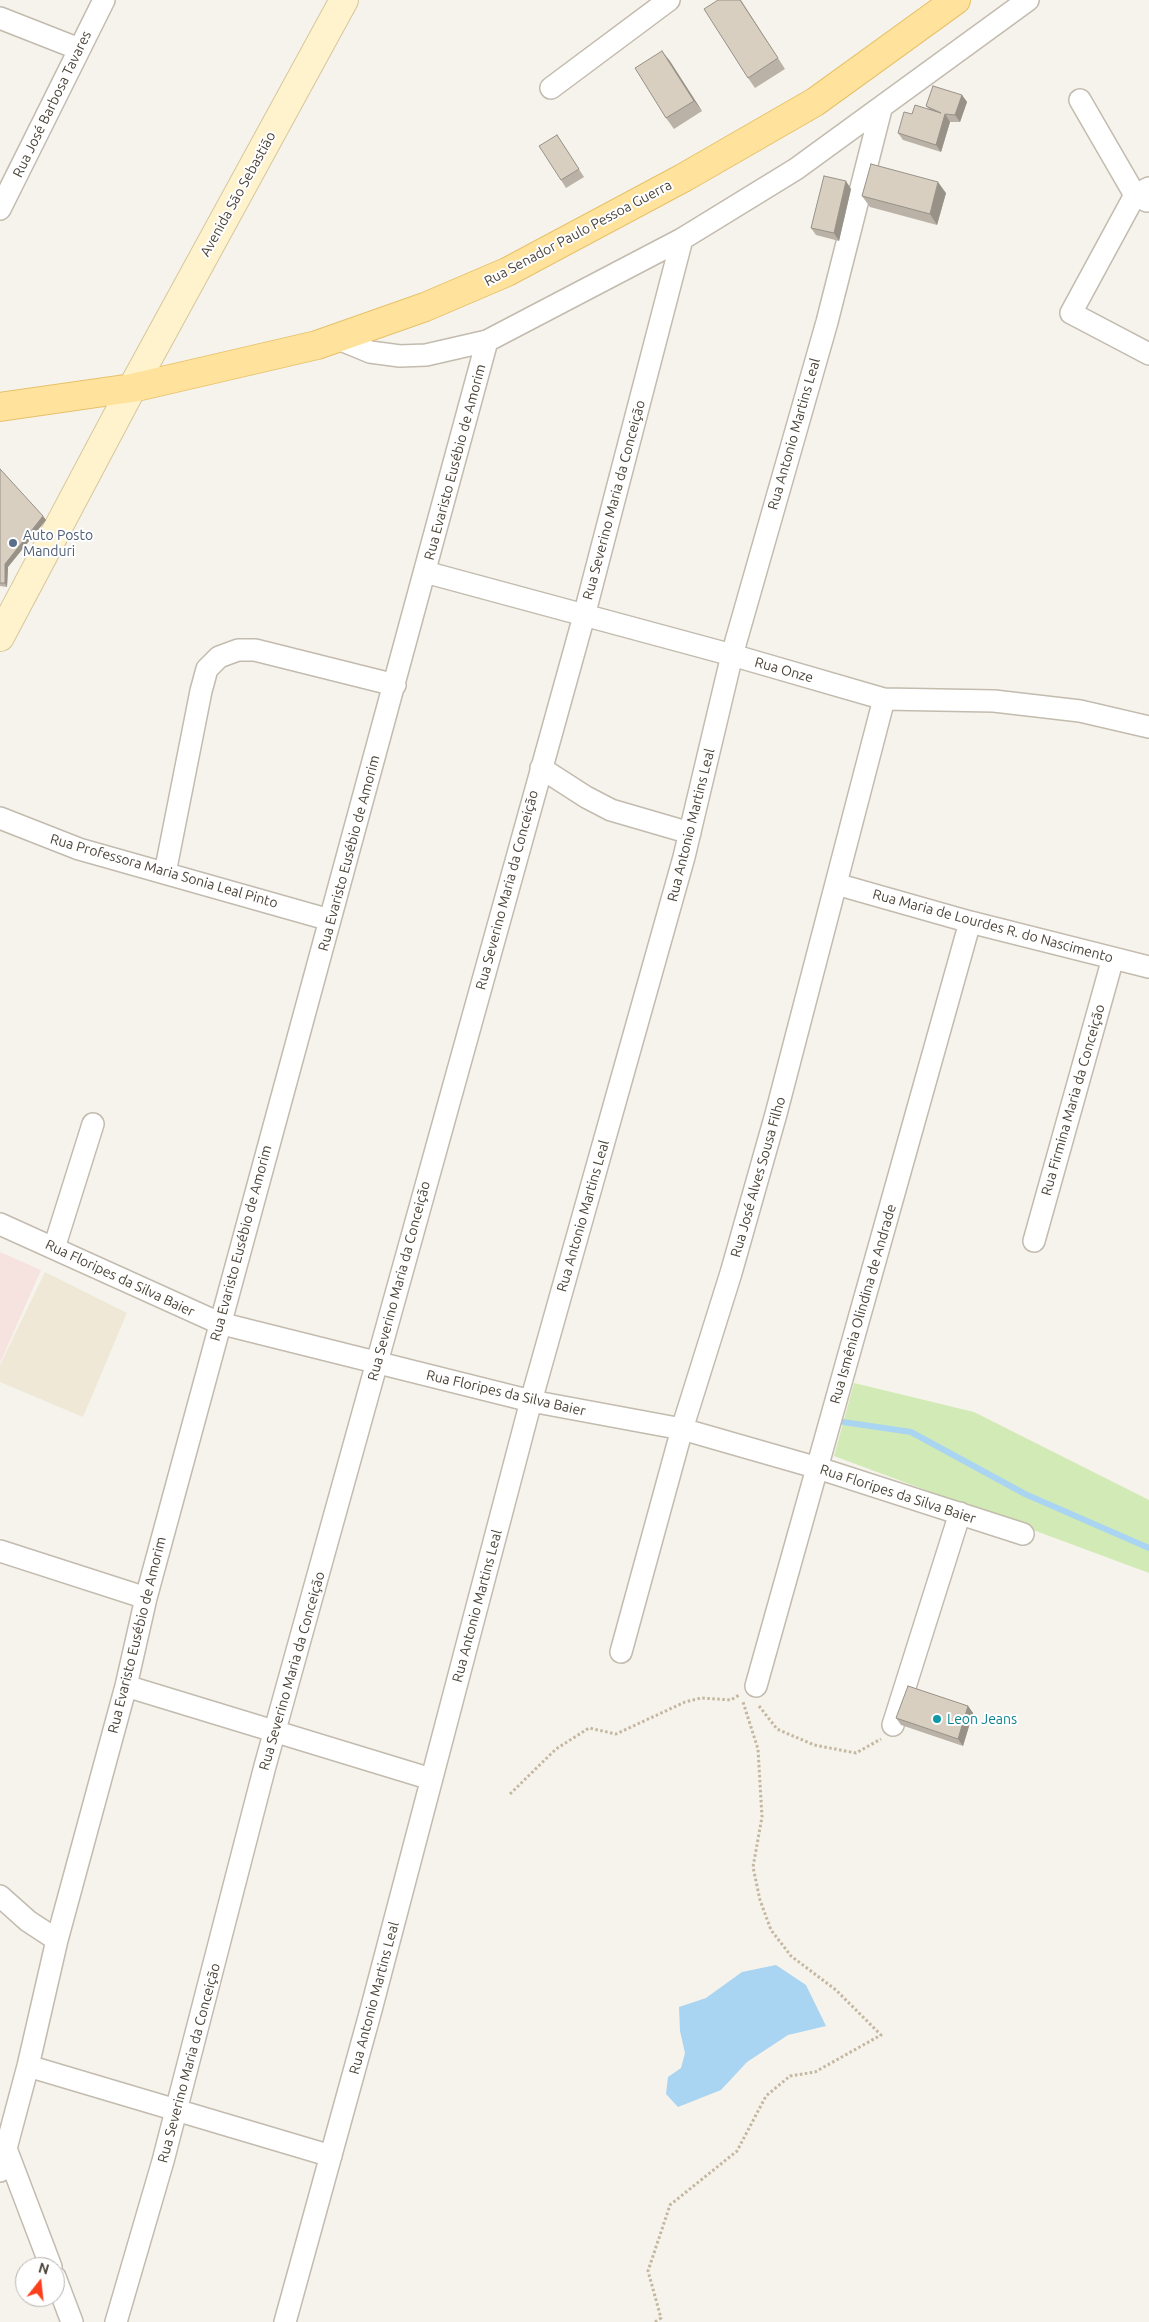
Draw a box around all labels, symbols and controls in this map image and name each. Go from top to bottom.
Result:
street label: Rua José Barbosa Tavares [9,28,95,180]
street label: Avenida São Sebastião [197,129,279,259]
street label: Rua Senador Paulo Pessoa Guerra [481,176,675,290]
street label: Rua Antonio Martins Leal [764,356,824,512]
street label: Rua Evaristo Eusébio de Amorim [421,362,489,562]
street label: Rua Severino Maria da Conceição [579,398,649,602]
place label: Auto Posto Manduri [23,527,93,560]
marker: Auto Posto Manduri [7,537,19,549]
street label: Rua Onze [753,654,815,686]
street label: Rua Antonio Martins Leal [664,747,718,903]
street label: Rua Evaristo Eusébio de Amorim [315,753,383,953]
street label: Rua Severino Maria da Conceição [472,788,542,992]
street label: Rua Professora Maria Sonia Leal Pinto [48,830,280,912]
street label: Rua Maria de Lourdes R. do Nascimento [871,886,1115,966]
street label: Rua Firmina Maria da Conceição [1038,1002,1108,1198]
street label: Rua José Alves Sousa Filho [727,1095,789,1259]
street label: Rua Antonio Martins Leal [553,1138,613,1294]
street label: Rua Evaristo Eusébio de Amorim [207,1143,275,1343]
street label: Rua Severino Maria da Conceição [364,1179,434,1383]
street label: Rua Ismênia Olindina de Andrade [826,1202,900,1406]
street label: Rua Floripes da Silva Baier [43,1236,197,1320]
street label: Rua Floripes da Silva Baier [425,1366,587,1420]
street label: Rua Floripes da Silva Baier [818,1461,978,1527]
street label: Rua Antonio Martins Leal [449,1528,505,1684]
street label: Rua Evaristo Eusébio de Amorim [104,1535,170,1735]
street label: Rua Severino Maria da Conceição [256,1570,328,1772]
place label: Leon Jeans [947,1711,1017,1727]
marker: Leon Jeans [931,1713,943,1725]
street label: Rua Antonio Martins Leal [346,1920,402,2076]
street label: Rua Severino Maria da Conceição [154,1961,224,2165]
north arrow [15,2257,65,2307]
text: N [37,2259,51,2278]

